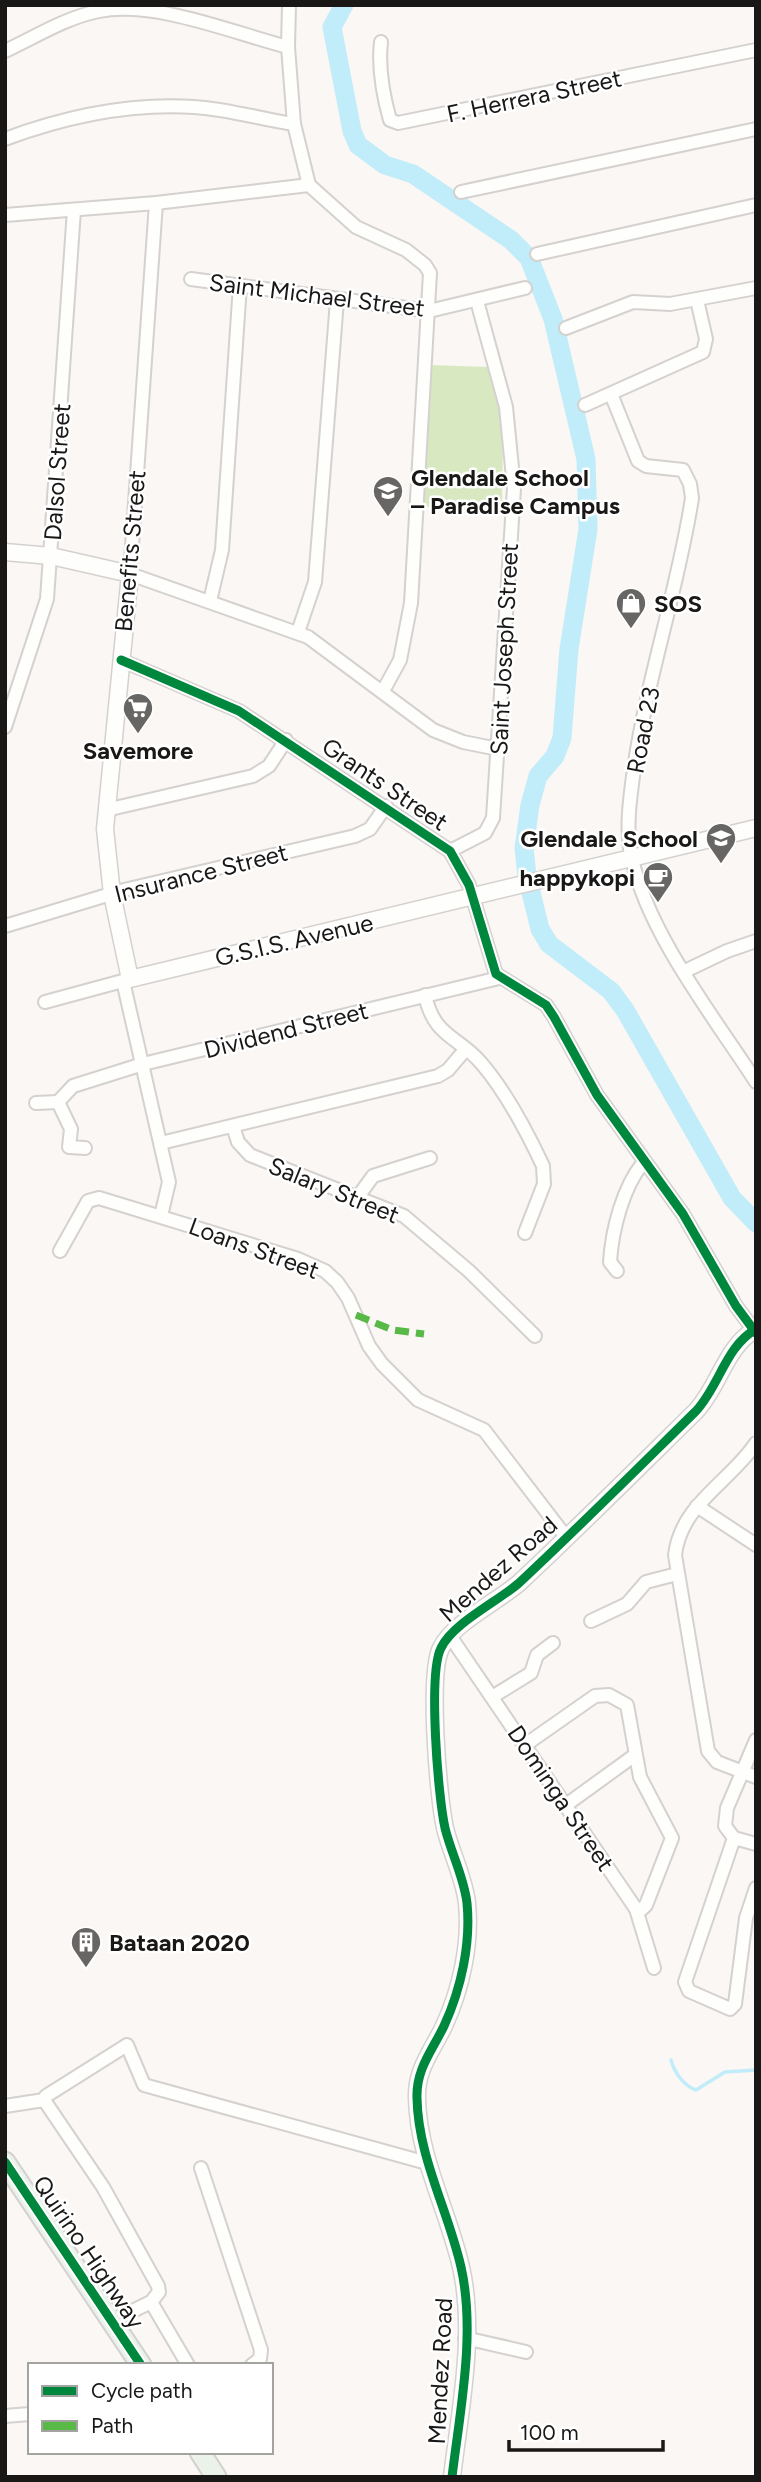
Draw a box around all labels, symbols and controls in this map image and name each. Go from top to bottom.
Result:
street label: F. Herrera Street [444,63,624,129]
street label: Saint Michael Street [208,267,426,323]
street label: Dalsol Street [38,402,76,542]
place label: Glendale School – Paradise Campus [411,463,620,520]
street label: Benefits Street [108,469,152,633]
school or university icon: Glendale School – Paradise Campus [371,474,405,518]
street label: Saint Joseph Street [484,542,524,756]
shop icon: SOS [614,586,648,630]
place label: SOS [654,589,702,618]
street label: Road 23 [620,684,666,776]
supermarket icon: Savemore [121,691,155,735]
street label: Grants Street [317,731,453,837]
place label: Savemore [83,736,193,765]
school or university icon: Glendale School [704,821,738,865]
place label: Glendale School [520,824,698,853]
street label: Insurance Street [111,837,291,909]
cafe icon: happykopi [641,860,675,904]
place label: happykopi [519,863,635,892]
street label: G.S.I.S. Avenue [212,908,376,972]
street label: Dividend Street [201,996,371,1064]
street label: Salary Street [264,1151,404,1229]
street label: Loans Street [185,1211,323,1285]
street label: Mendez Road [433,1510,563,1628]
street label: Dominga Street [502,1720,620,1876]
building icon: Bataan 2020 [69,1925,103,1969]
place label: Bataan 2020 [109,1928,250,1957]
street label: Quirino Highway [27,2170,151,2334]
street label: Mendez Road [422,2297,458,2445]
legend [28,2363,273,2454]
text: Cycle path [91,2378,192,2403]
scale bar [509,2408,663,2452]
text: Path [91,2413,133,2438]
text: 100 m [520,2420,579,2445]

